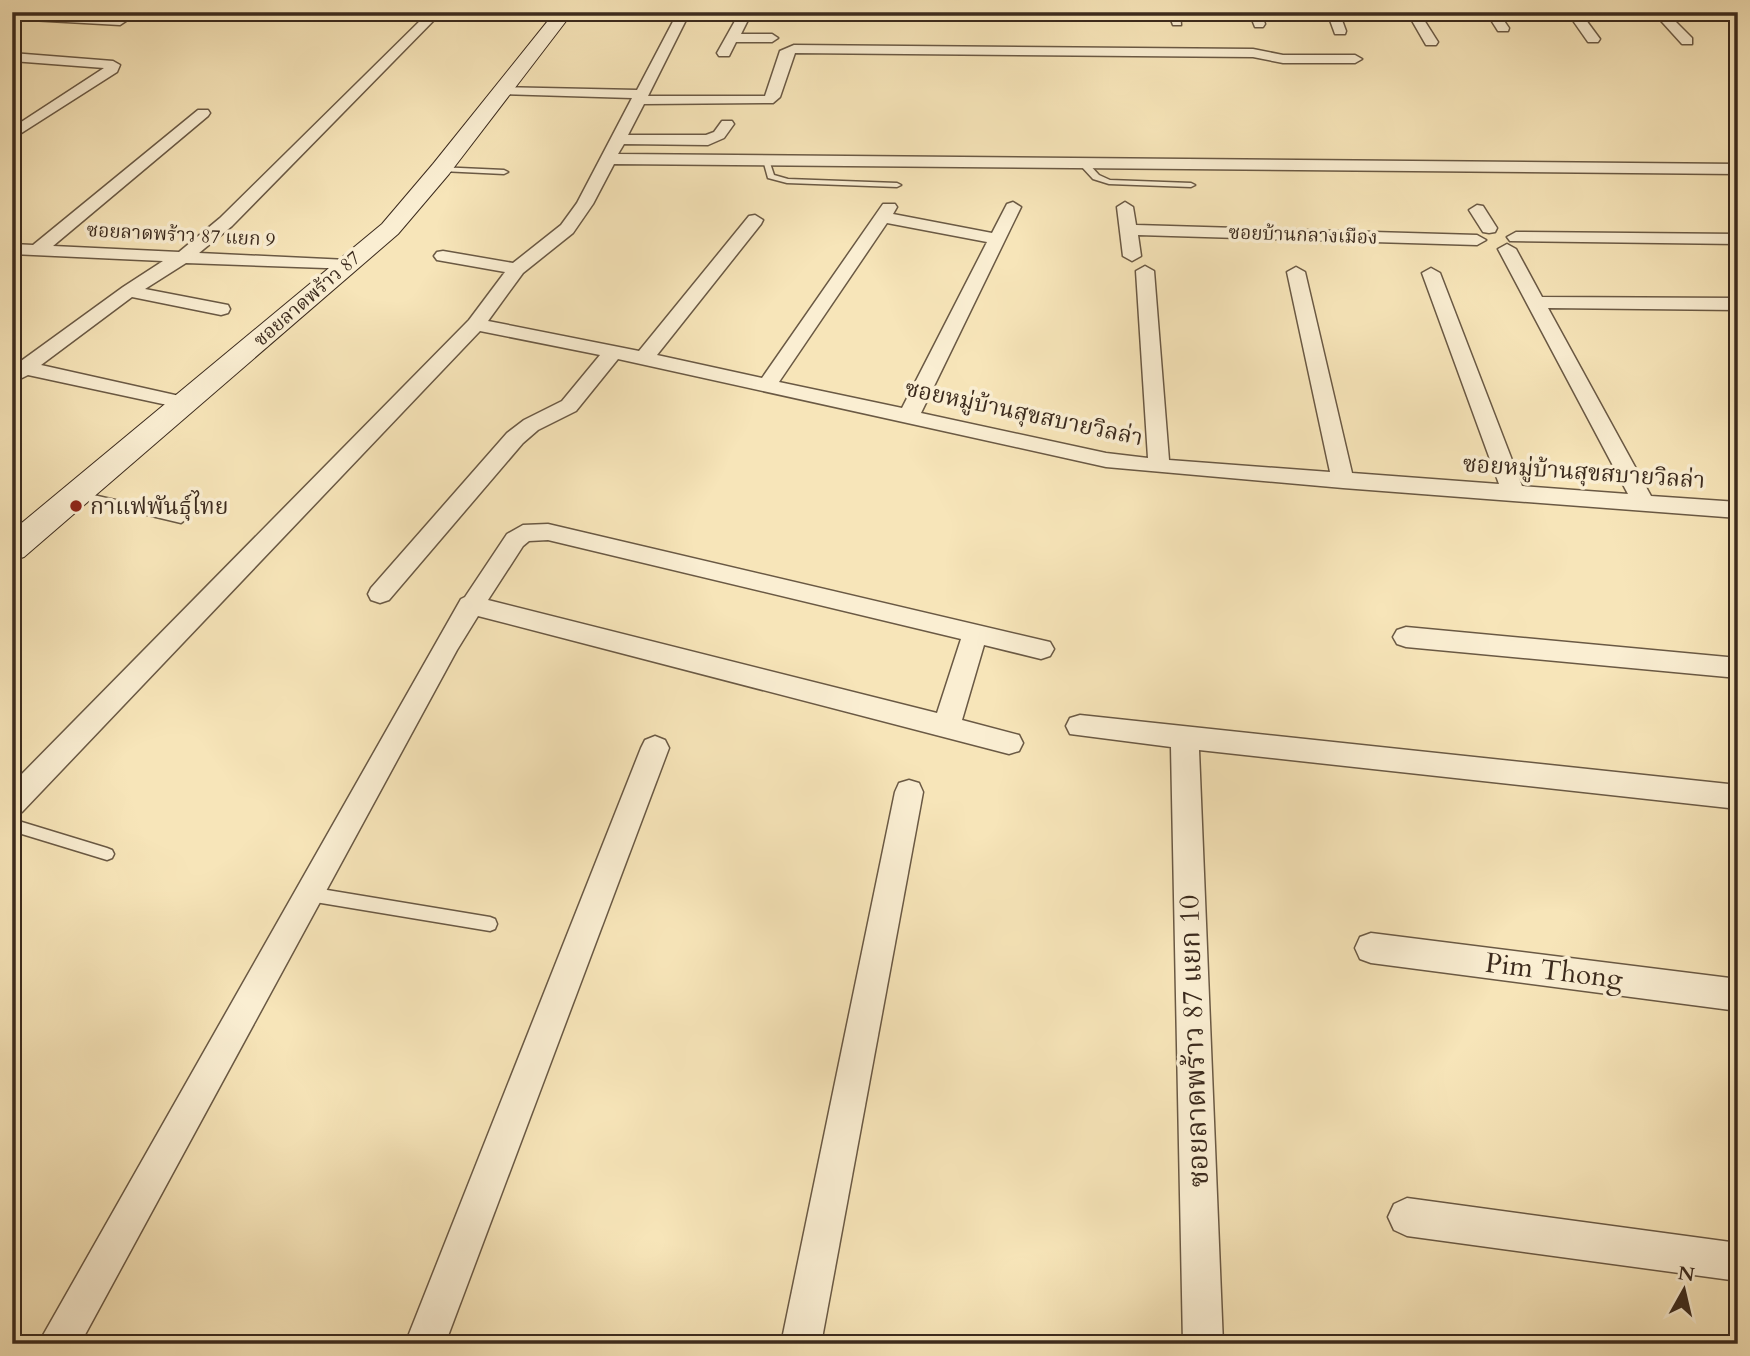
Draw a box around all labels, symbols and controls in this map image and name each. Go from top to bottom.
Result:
street label: ซอยลาดพร้าว 87 แยก 9 [86,217,276,253]
street label: ซอยบ้านกลางเมือง [1228,219,1378,251]
street label: ซอยลาดพร้าว 87 [248,245,366,353]
street label: ซอยหมู่บ้านสุขสบายวิลล่า [902,373,1146,453]
street label: ซอยหมู่บ้านสุขสบายวิลล่า [1462,448,1706,496]
place label: กาแฟพันธ์ุไทย [90,490,228,522]
marker: กาแฟพันธ์ุไทย [68,498,84,514]
street label: ซอยลาดพร้าว 87 แยก 10 [1170,894,1218,1188]
street label: Pim Thong [1483,944,1625,998]
north arrow [1648,1254,1718,1324]
text: N [1676,1260,1697,1288]

